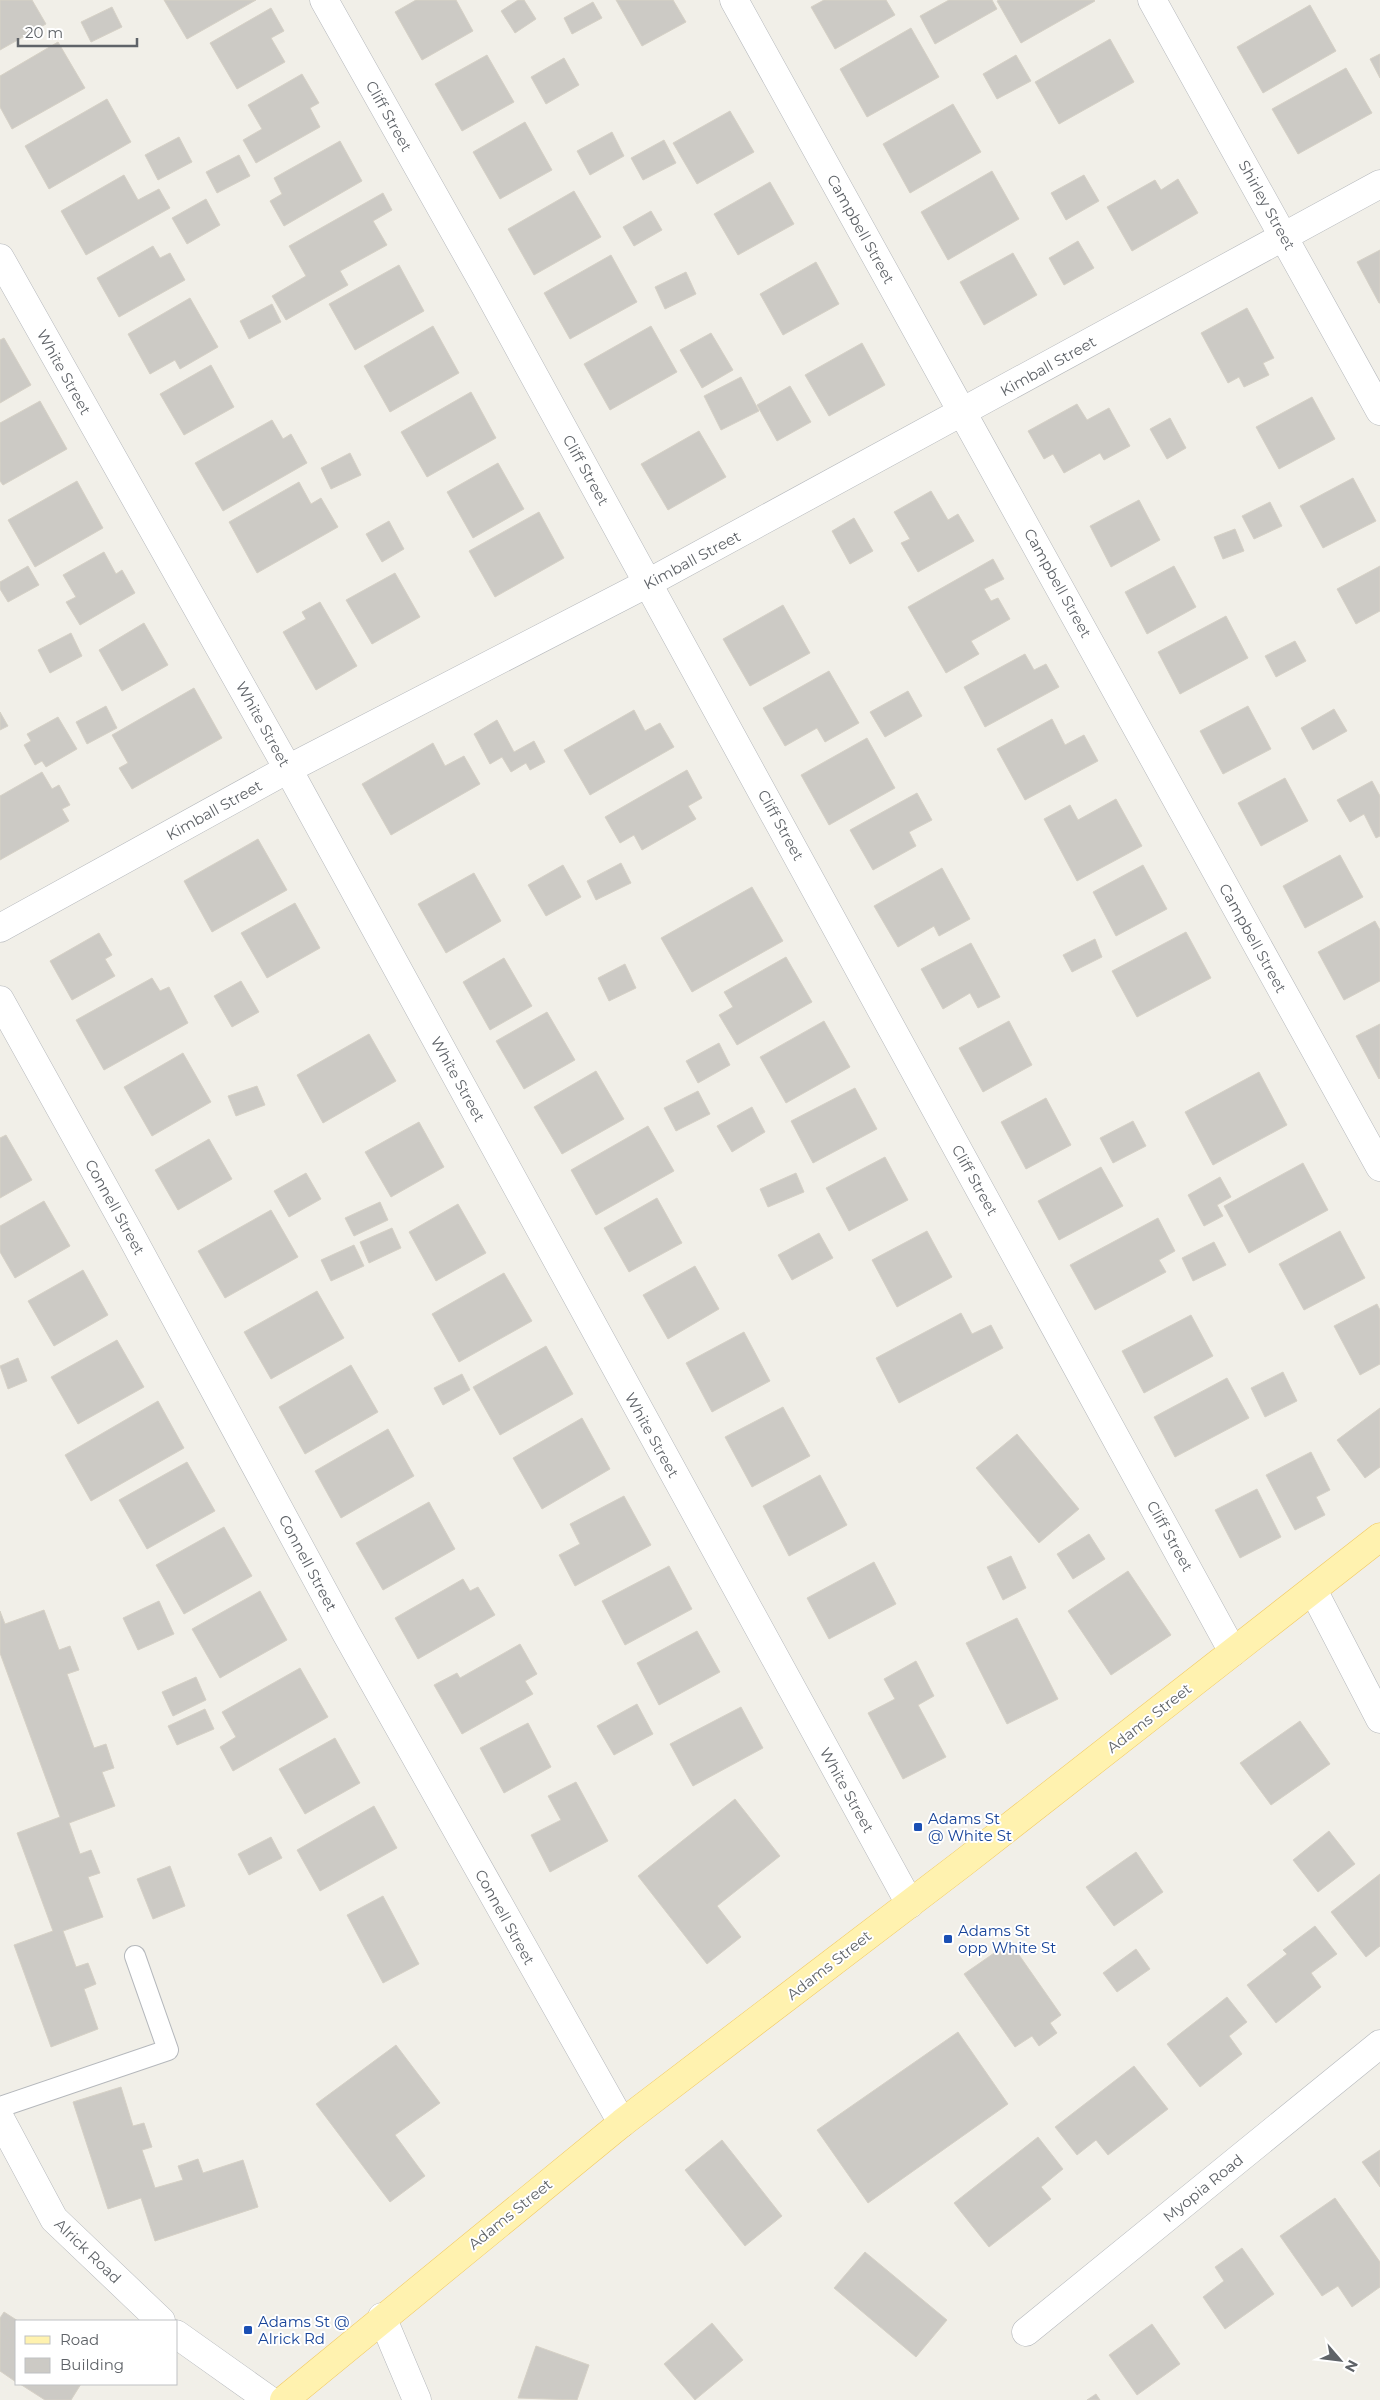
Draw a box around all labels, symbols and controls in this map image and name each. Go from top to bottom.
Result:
scale bar [18,15,136,47]
text: 20 m [25,23,63,42]
street label: Cliff Street [362,77,416,155]
street label: Shirley Street [1235,157,1299,253]
street label: Campbell Street [823,171,899,287]
street label: White Street [33,326,95,418]
street label: Kimball Street [997,332,1099,400]
street label: Cliff Street [559,431,613,509]
street label: Campbell Street [1020,525,1096,641]
street label: Kimball Street [640,527,744,593]
street label: White Street [232,678,294,770]
street label: Kimball Street [163,776,265,844]
street label: Cliff Street [754,786,808,864]
street label: Campbell Street [1215,880,1291,996]
street label: White Street [427,1033,489,1125]
street label: Cliff Street [948,1141,1002,1219]
street label: Connell Street [81,1156,149,1258]
street label: White Street [621,1389,683,1481]
street label: Cliff Street [1143,1497,1197,1575]
street label: Connell Street [275,1512,341,1614]
street label: Adams Street [1103,1679,1195,1757]
street label: White Street [816,1744,878,1836]
place label: Adams St @ White St [928,1809,1012,1845]
marker: Adams St @ White St [912,1821,924,1833]
street label: Connell Street [471,1866,539,1968]
place label: Adams St opp White St [958,1921,1056,1957]
street label: Adams Street [783,1926,875,2004]
marker: Adams St opp White St [942,1933,954,1945]
street label: Myopia Road [1159,2150,1247,2226]
street label: Adams Street [464,2174,556,2254]
street label: Alrick Road [51,2215,125,2287]
place label: Adams St @ Alrick Rd [258,2312,350,2348]
legend [15,2320,178,2385]
marker: Adams St @ Alrick Rd [242,2324,254,2336]
text: Road [60,2330,99,2349]
north arrow [1315,2335,1365,2385]
text: Building [60,2355,124,2374]
text: N [1341,2357,1362,2375]

